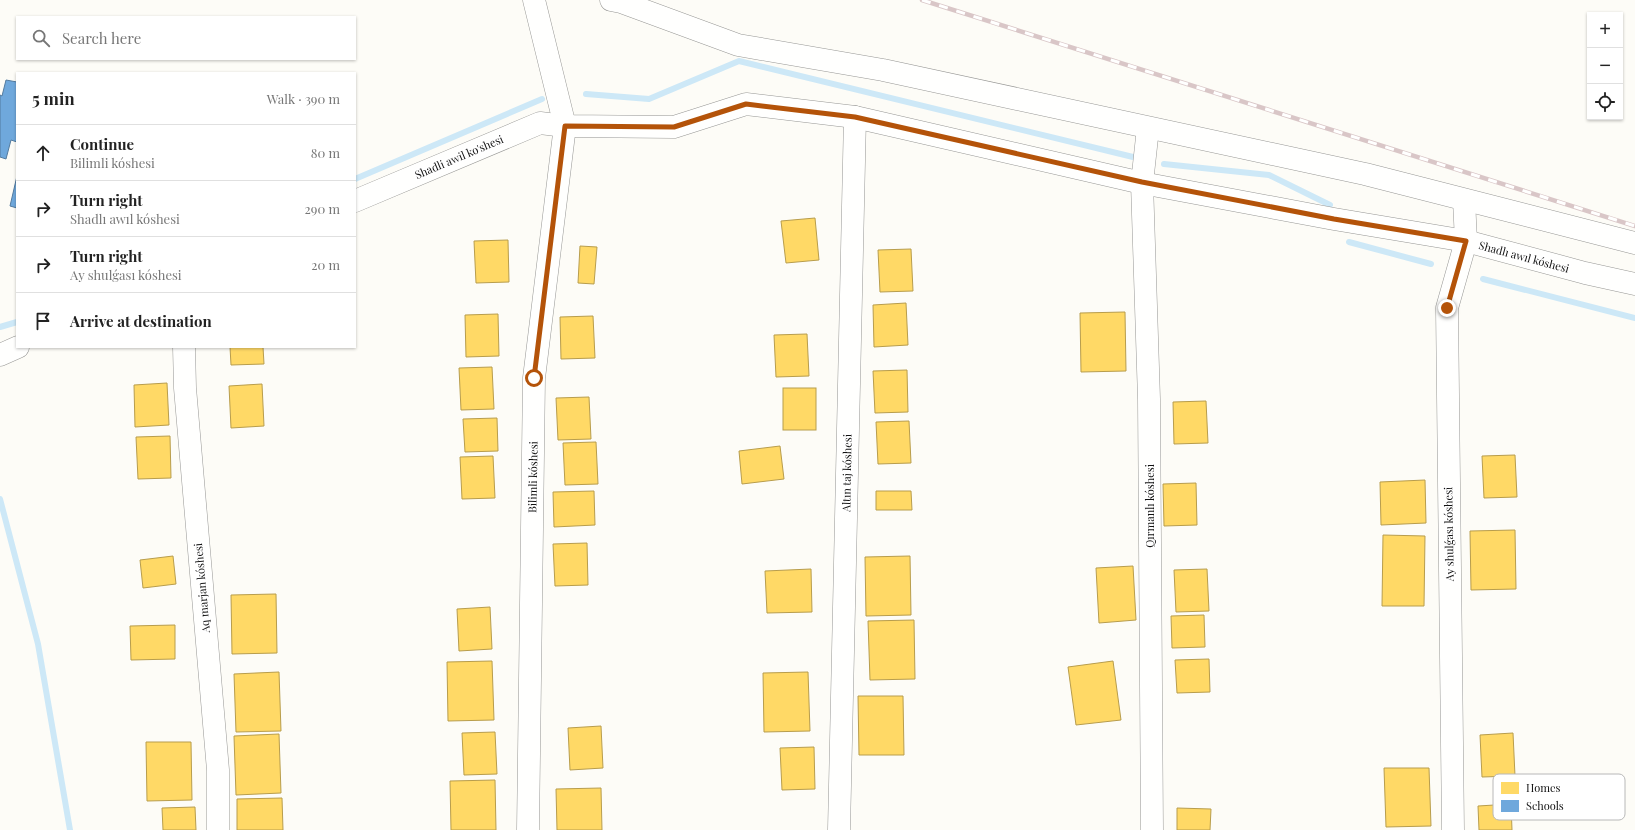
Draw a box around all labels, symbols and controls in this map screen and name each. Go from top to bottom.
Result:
map controls [1587,12,1623,120]
button: + [1587,12,1623,48]
search box [16,16,356,60]
icon: search [30,27,52,49]
text: Search here [62,28,141,48]
button: − [1587,48,1623,84]
button: locate [1587,84,1623,120]
text: 5 min [32,87,75,109]
text: Walk · 390 m [267,90,340,107]
street label: Shadli awil ko'shesi [412,131,505,182]
text: Continue [70,134,134,154]
icon: ahead [32,142,54,164]
text: 80 m [311,144,340,161]
text: Bilimli kóshesi [70,154,155,171]
text: Turn right [70,190,143,210]
icon: right [32,198,54,220]
text: 290 m [305,200,340,217]
text: Shadlı awıl kóshesi [70,210,180,227]
street label: Shadlı awıl kóshesi [1477,237,1571,276]
text: Turn right [70,246,143,266]
icon: right [32,254,54,276]
text: 20 m [311,256,340,273]
text: Ay shulǵası kóshesi [70,266,182,283]
route end [1438,299,1456,317]
icon: arrive [32,310,54,332]
text: Arrive at destination [70,311,212,331]
route start [525,369,543,387]
street label: Altın taj kóshesi [838,434,855,513]
street label: Bilimli kóshesi [524,441,541,513]
street label: Qırmanlı kóshesi [1142,464,1157,548]
street label: Ay shulǵası kóshesi [1440,487,1457,582]
street label: Aq marjan kóshesi [190,542,213,635]
legend [1493,774,1625,820]
text: Homes [1526,780,1560,795]
text: Schools [1526,798,1564,813]

